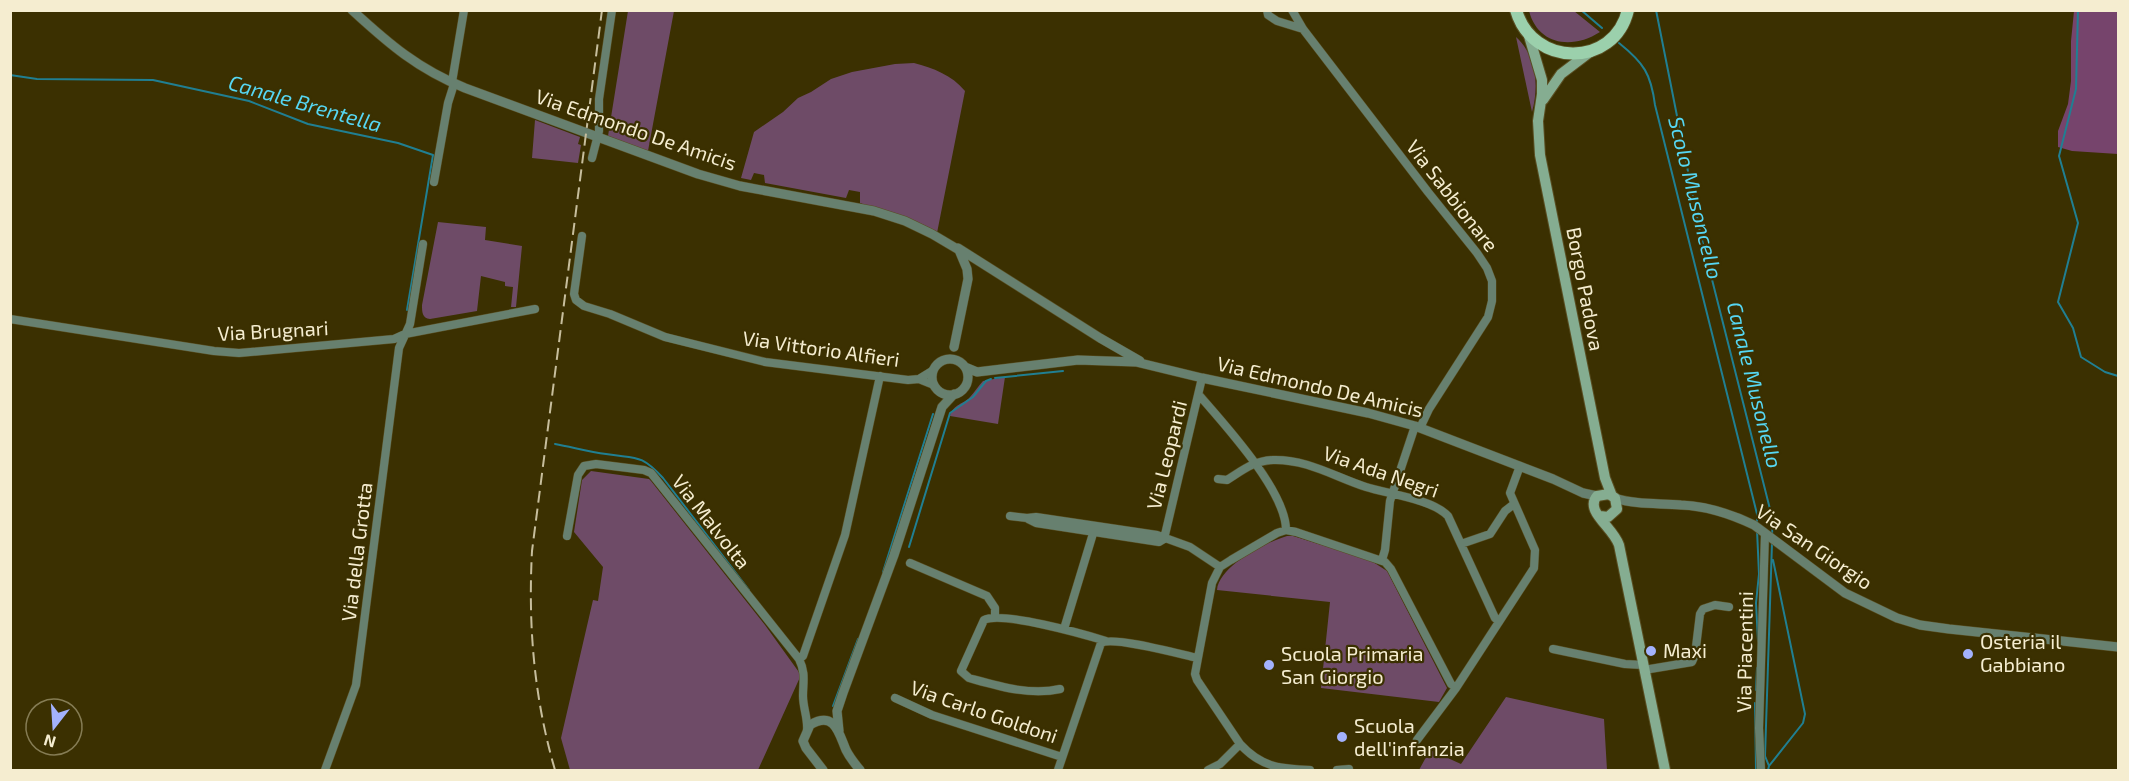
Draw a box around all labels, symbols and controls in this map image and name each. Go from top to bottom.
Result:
water label: Canale Brentella [226,69,385,136]
street label: Via Edmondo De Amicis [533,83,740,175]
water label: Scolo Musoncello [1664,114,1729,281]
street label: Via Sabbionare [1402,135,1504,256]
street label: Borgo Padova [1562,225,1610,353]
water label: Canale Musonello [1723,299,1788,470]
street label: Via Brugnari [217,315,329,345]
street label: Via Vittorio Alfieri [741,325,901,371]
street label: Via Edmondo De Amicis [1215,351,1426,421]
street label: Via Leopardi [1141,398,1191,512]
street label: Via Ada Negri [1320,440,1442,502]
street label: Via Malvolta [668,470,756,573]
street label: Via della Grotta [336,481,376,623]
street label: Via San Giorgio [1752,498,1877,594]
street label: Via Piacentini [1731,591,1757,713]
place label: Osteria il Gabbiano [1980,629,2065,676]
place label: Maxi [1663,638,1707,662]
place label: Scuola Primaria San Giorgio [1281,641,1423,688]
marker: Maxi [1644,644,1658,658]
marker: Osteria il Gabbiano [1961,647,1975,661]
marker: Scuola Primaria San Giorgio [1262,658,1276,672]
street label: Via Carlo Goldoni [908,675,1061,747]
north arrow [24,697,84,757]
place label: Scuola dell'infanzia [1354,713,1465,760]
marker: Scuola dell'infanzia [1335,730,1349,744]
text: N [41,731,58,753]

